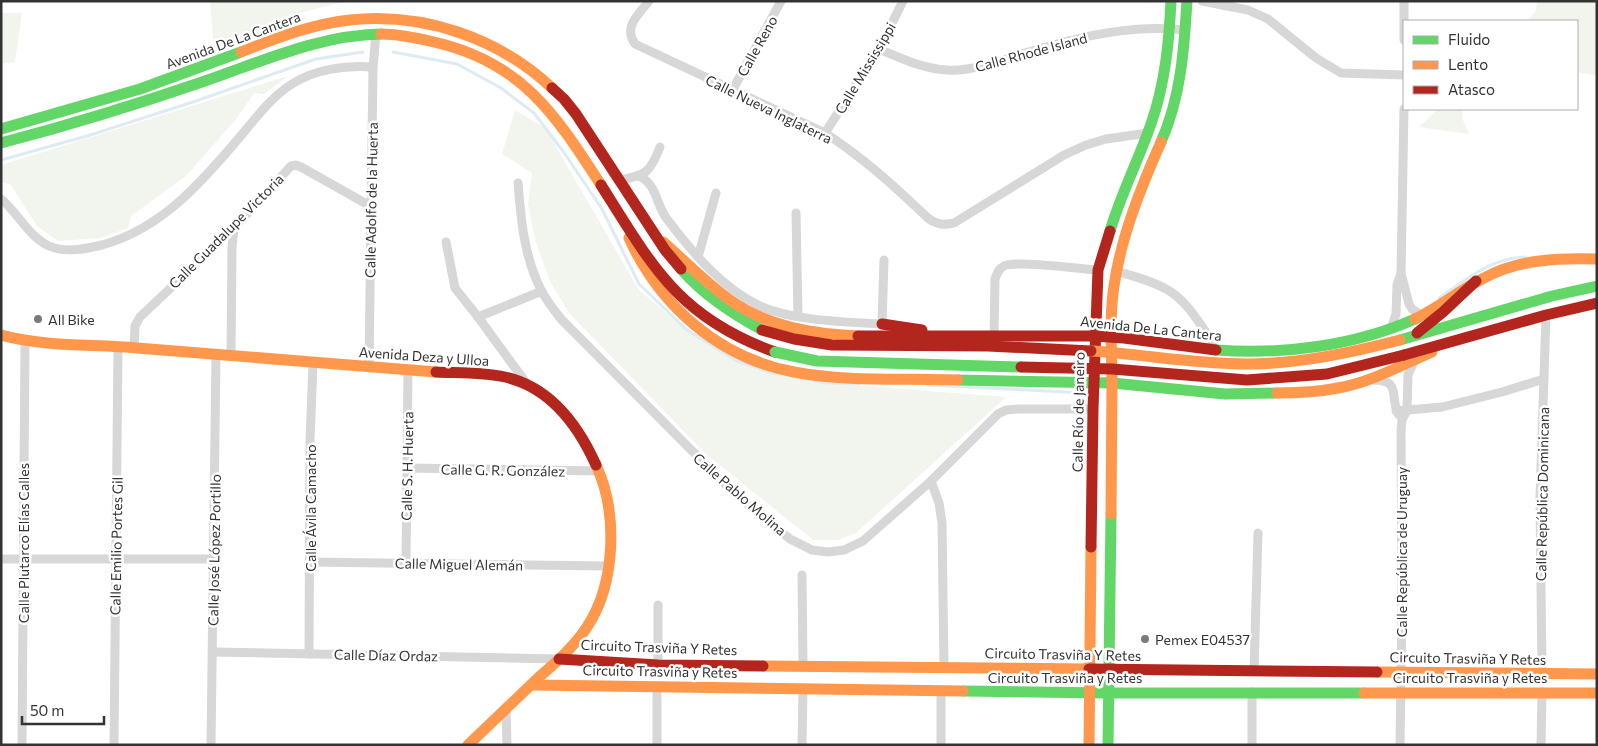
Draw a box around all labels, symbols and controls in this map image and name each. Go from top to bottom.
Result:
street label: Avenida De La Cantera [163,8,303,72]
street label: Calle Reno [733,13,781,79]
street label: Calle Mississippi [831,19,899,117]
legend [1403,20,1578,110]
street label: Calle Rhode Island [973,29,1089,75]
text: Fluido [1448,30,1490,48]
text: Lento [1448,55,1488,73]
street label: Calle Nueva Inglaterra [703,71,835,147]
text: Atasco [1448,80,1495,98]
street label: Calle Adolfo de la Huerta [361,122,381,278]
street label: Calle Guadalupe Victoria [165,170,287,292]
place label: All Bike [48,311,95,328]
street label: Avenida De La Cantera [1079,312,1223,344]
marker: All Bike [32,313,44,325]
street label: Avenida Deza y Ulloa [358,343,490,369]
street label: Calle Río de Janeiro [1068,352,1088,472]
street label: Calle República Dominicana [1532,407,1552,581]
street label: Calle S. H. Huerta [398,411,416,521]
street label: Calle Ávila Camacho [302,444,319,572]
street label: Calle Pablo Molina [690,449,790,539]
street label: Calle G. R. González [441,460,565,480]
street label: Calle Plutarco Elías Calles [15,463,32,623]
street label: Calle República de Uruguay [1393,467,1410,637]
street label: Calle José López Portillo [204,474,224,626]
street label: Calle Emilio Portes Gil [106,477,126,615]
street label: Calle Miguel Alemán [395,554,523,574]
place label: Pemex E04537 [1155,631,1250,648]
marker: Pemex E04537 [1139,633,1151,645]
street label: Circuito Trasviña Y Retes [580,636,738,658]
street label: Circuito Trasviña Y Retes [985,644,1141,664]
street label: Calle Díaz Ordaz [334,646,438,664]
street label: Circuito Trasviña Y Retes [1390,648,1546,668]
street label: Circuito Trasviña y Retes [583,661,737,681]
street label: Circuito Trasviña y Retes [988,669,1142,686]
street label: Circuito Trasviña y Retes [1393,669,1547,686]
scale bar [22,694,105,726]
text: 50 m [30,701,64,719]

